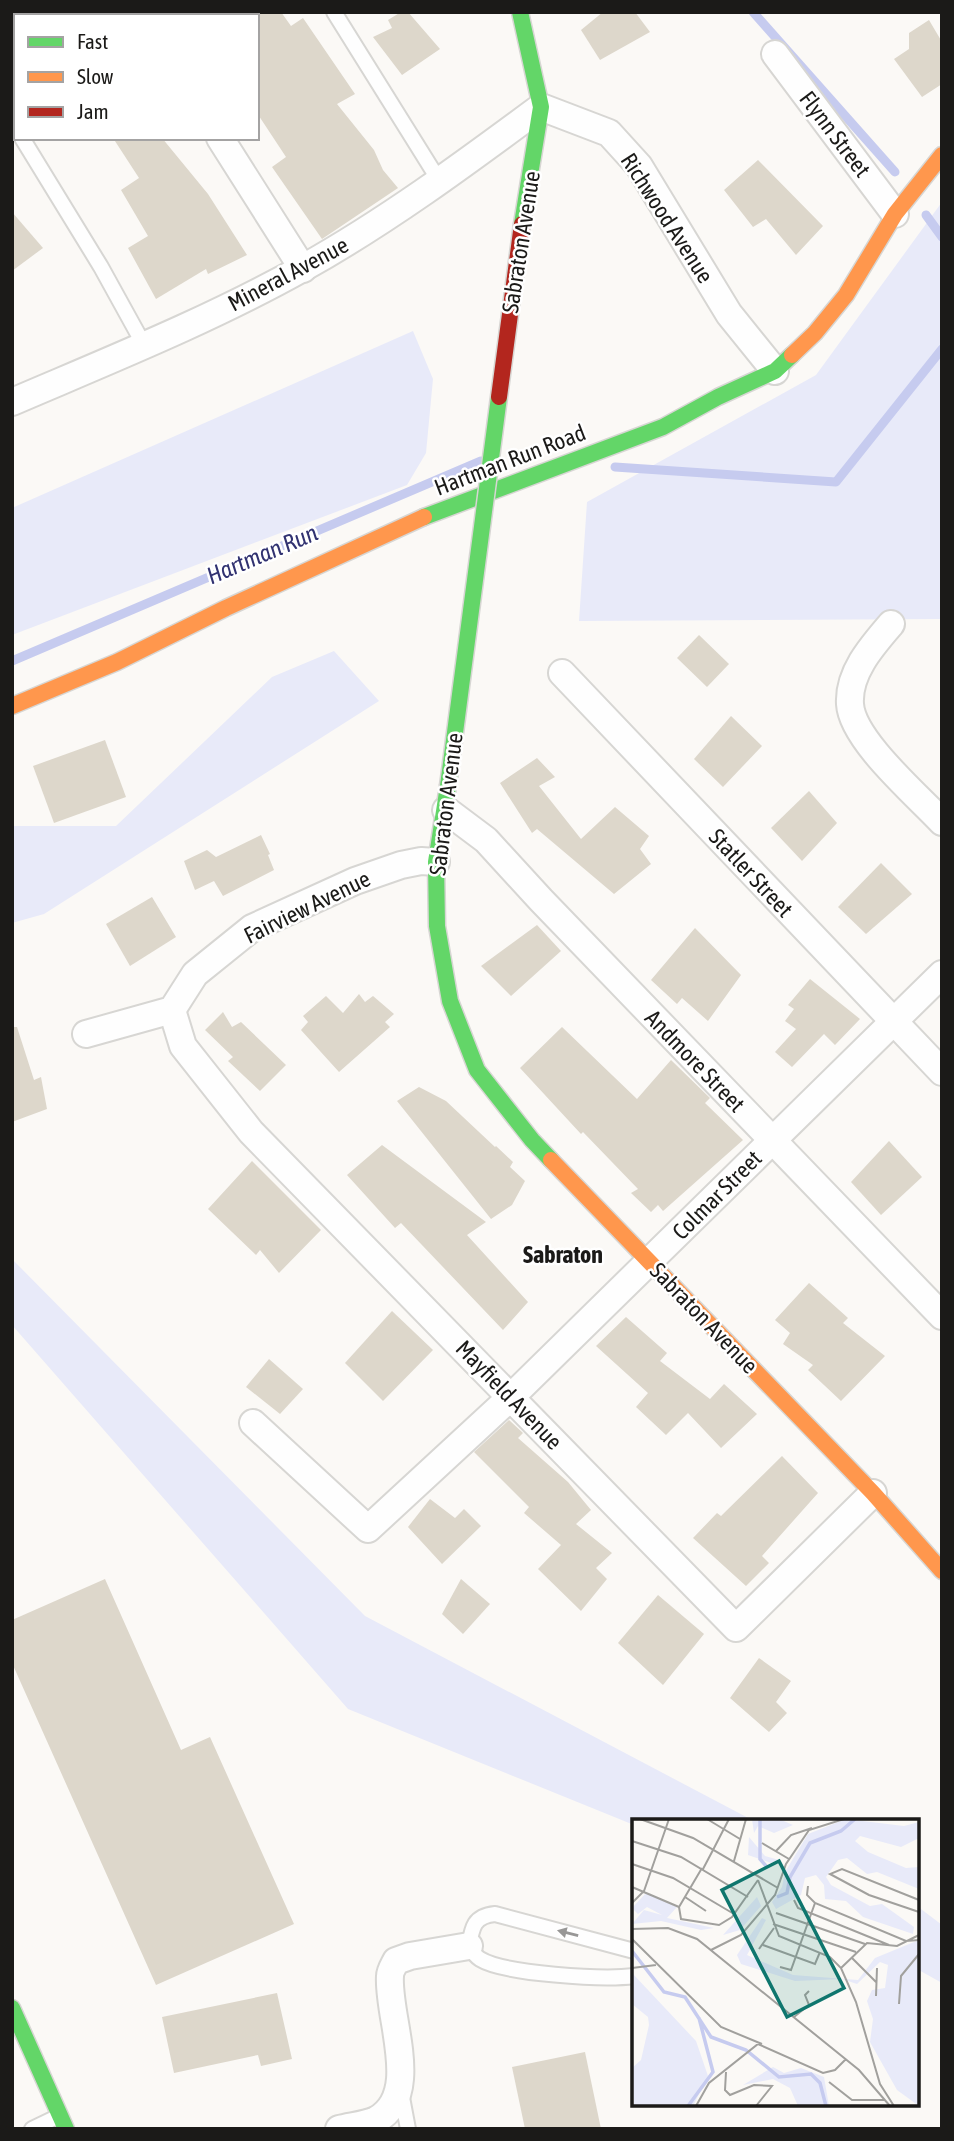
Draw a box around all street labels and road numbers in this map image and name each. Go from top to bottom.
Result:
street label: Flynn Street [794,86,876,182]
street label: Richwood Avenue [615,148,719,288]
street label: Sabraton Avenue [497,169,545,315]
street label: Mineral Avenue [224,231,352,317]
street label: Hartman Run Road [431,419,589,501]
street label: Sabraton Avenue [424,731,468,877]
street label: Statler Street [704,824,798,922]
street label: Fairview Avenue [240,865,374,949]
street label: Andmore Street [640,1005,750,1117]
street label: Colmar Street [667,1145,767,1245]
street label: Sabraton Avenue [645,1257,763,1379]
street label: Mayfield Avenue [451,1335,567,1455]

